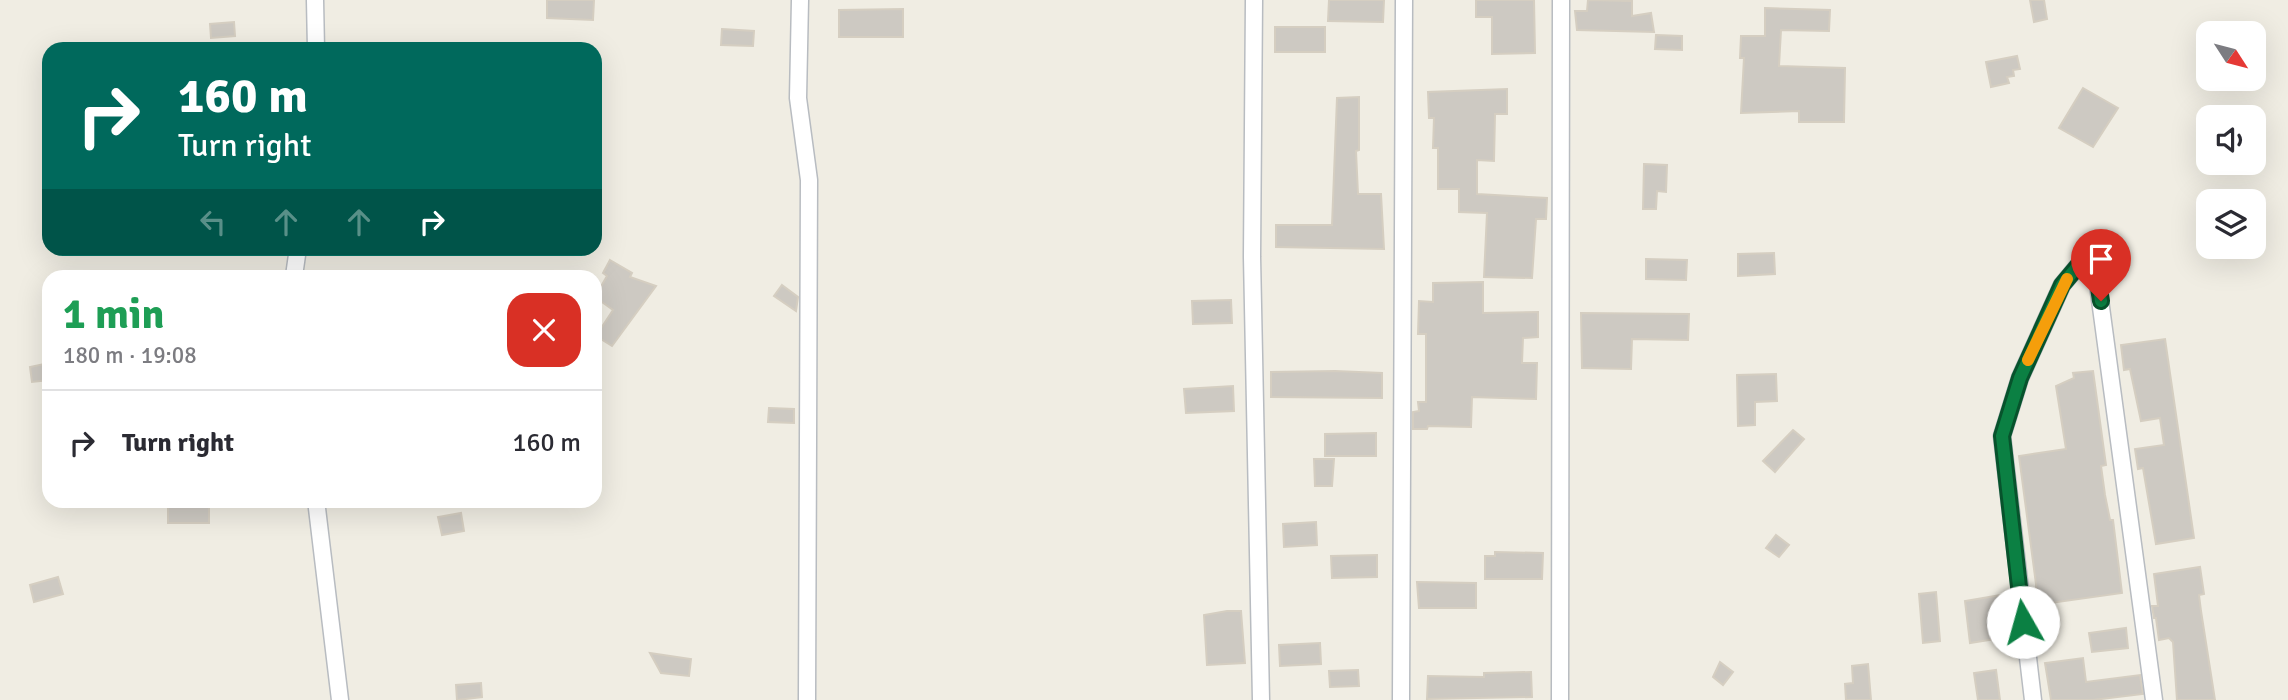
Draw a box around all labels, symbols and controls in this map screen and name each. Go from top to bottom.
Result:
north arrow [2196,21,2266,91]
map controls [2196,21,2266,259]
text: 160 m [178,66,308,126]
icon: right [63,70,154,161]
button: sound [2196,105,2266,175]
text: Turn right [178,126,311,165]
button: layers [2196,189,2266,259]
icon: left [194,203,232,241]
icon: ahead [267,203,305,241]
icon: ahead [340,203,378,241]
icon: right [413,203,451,241]
pin [2071,229,2131,301]
icon: arrive [2082,240,2120,278]
text: 1 min [63,289,164,340]
button: close [507,293,581,367]
text: 180 m · 19:08 [63,341,197,370]
icon: right [63,424,101,462]
text: Turn right [122,427,234,459]
text: 160 m [512,427,581,459]
position arrow [1986,585,2060,659]

